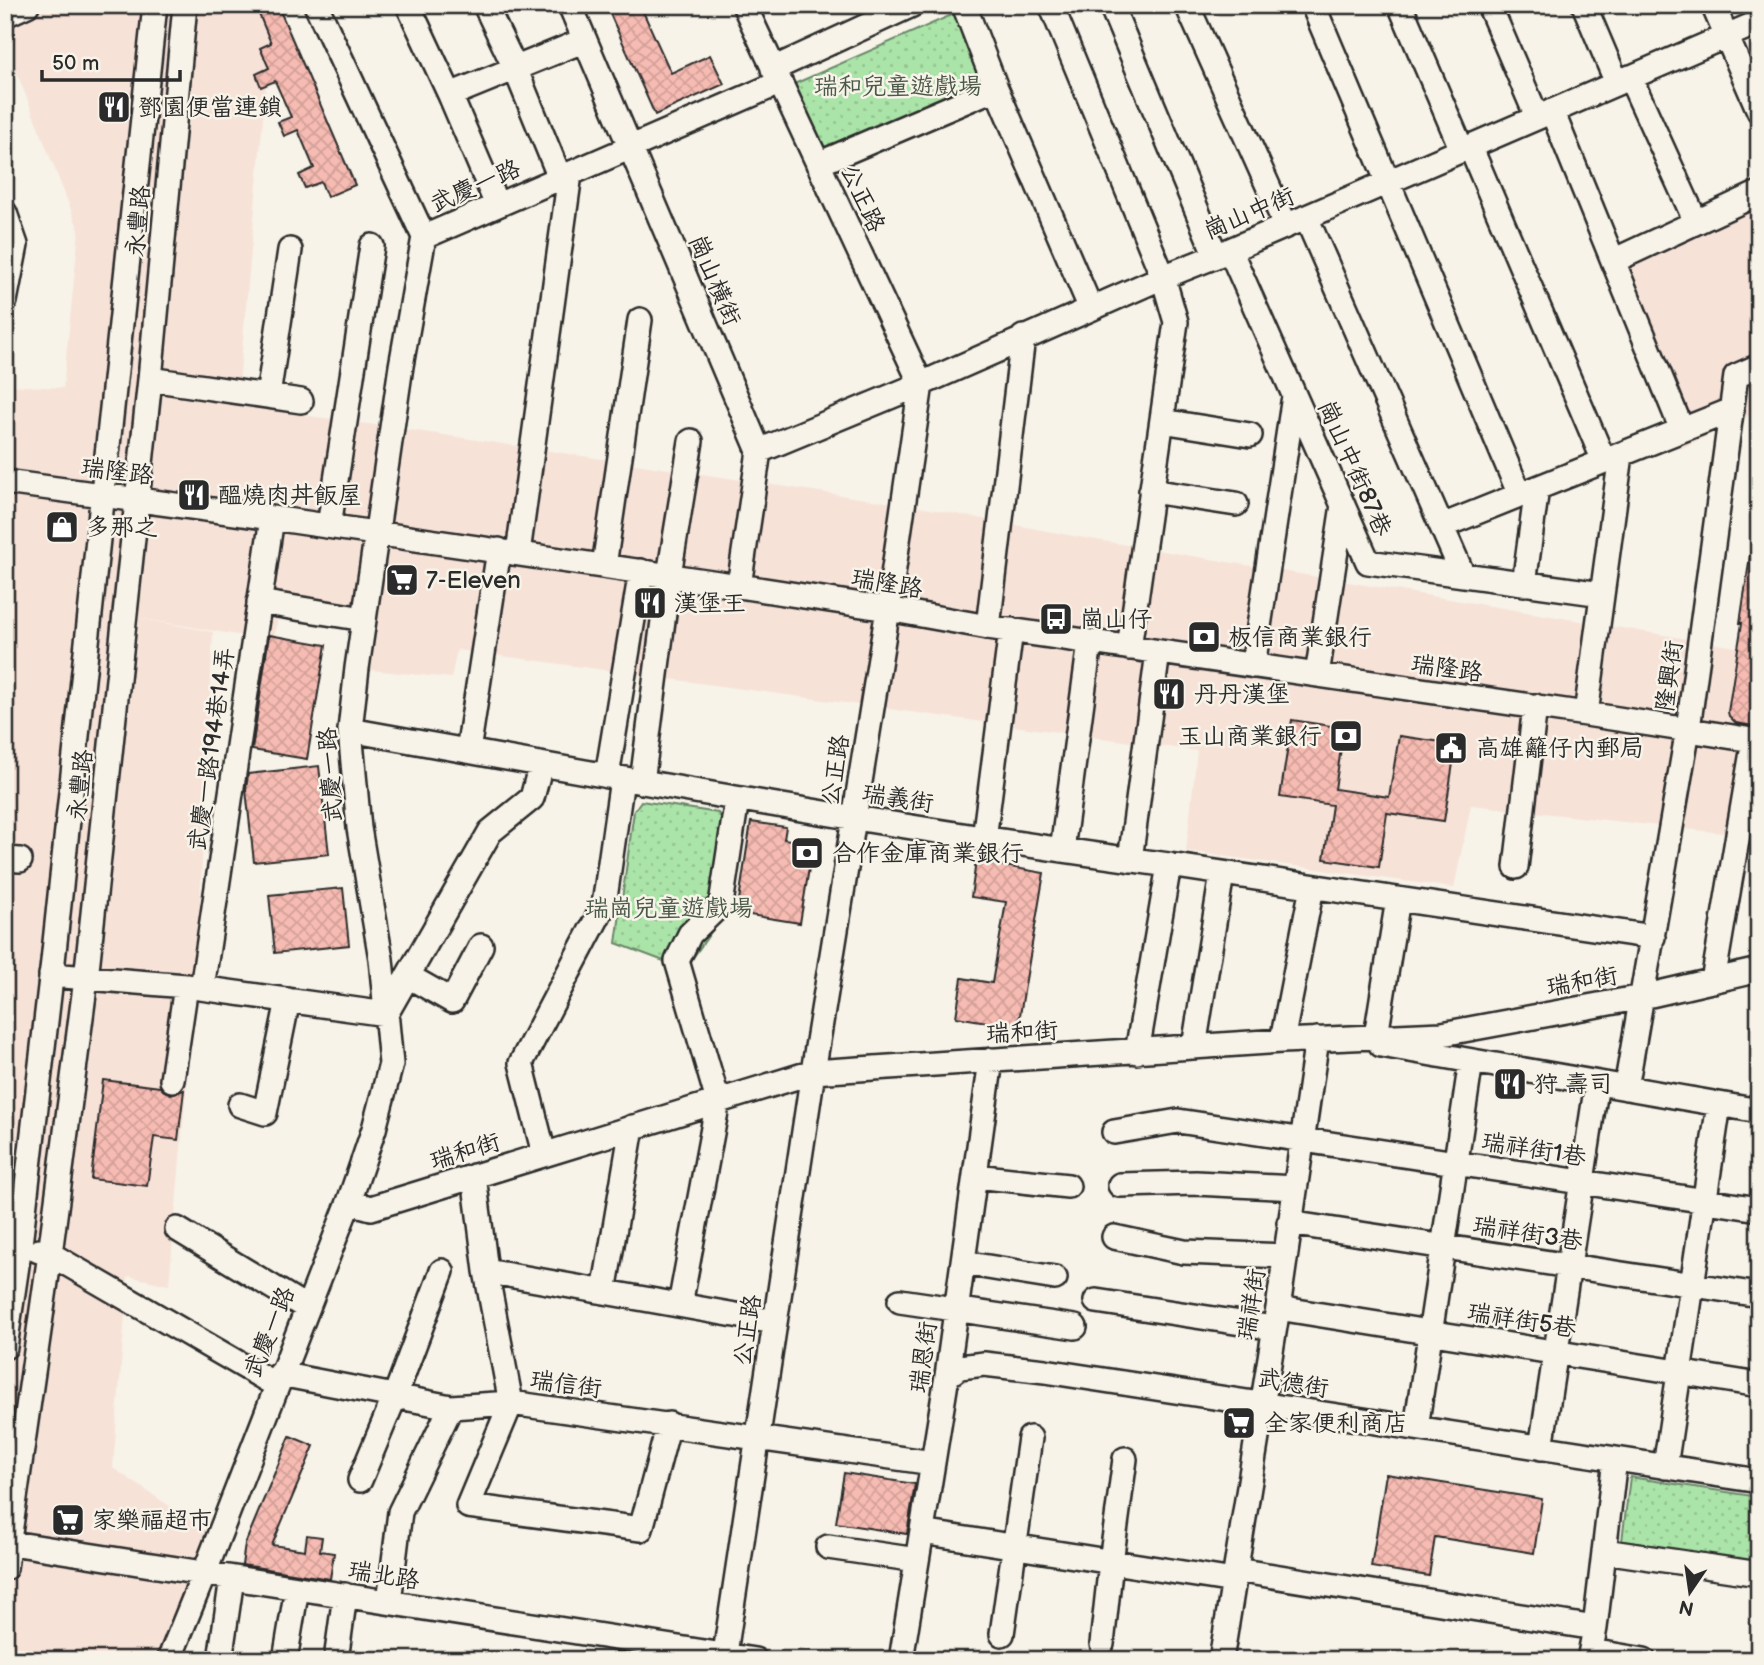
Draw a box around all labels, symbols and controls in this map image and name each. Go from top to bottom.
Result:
scale bar [42,38,180,82]
text: 50 m [52,51,99,76]
park label: 瑞和兒童遊戲場 [814,72,982,101]
restaurant icon: 鄧園便當連鎖 [95,88,133,126]
place label: 鄧園便當連鎖 [138,93,282,122]
street label: 武慶一路 [425,154,525,219]
street label: 公正路 [834,159,891,237]
street label: 崗山中街 [1199,181,1299,246]
street label: 永豐路 [121,184,156,258]
street label: 崗山橫街 [682,230,747,330]
street label: 崗山中街87巷 [1312,396,1397,541]
street label: 瑞隆路 [79,453,154,490]
restaurant icon: 醞燒肉丼飯屋 [175,476,213,514]
place label: 醞燒肉丼飯屋 [218,481,362,510]
shop icon: 多那之 [43,508,81,546]
place label: 多那之 [86,513,158,542]
supermarket icon: 7-Eleven [383,561,421,599]
street label: 瑞隆路 [849,563,925,604]
place label: 7-Eleven [426,566,521,595]
restaurant icon: 漢堡王 [631,584,669,622]
place label: 漢堡王 [674,589,746,618]
bus stop icon: 崗山仔 [1037,600,1075,638]
place label: 崗山仔 [1080,605,1152,634]
bank icon: 板信商業銀行 [1185,618,1223,656]
place label: 板信商業銀行 [1228,623,1372,652]
street label: 隆興街 [1650,638,1689,714]
street label: 武慶一路194巷14弄 [183,645,240,853]
street label: 瑞隆路 [1409,649,1485,688]
restaurant icon: 丹丹漢堡 [1150,675,1188,713]
place label: 丹丹漢堡 [1194,680,1290,709]
bank icon: 玉山商業銀行 [1327,717,1365,755]
place label: 玉山商業銀行 [1178,722,1322,751]
street label: 武慶一路 [313,726,348,824]
public building icon: 高雄籬仔內郵局 [1432,729,1470,767]
street label: 公正路 [816,732,855,808]
place label: 高雄籬仔內郵局 [1476,734,1644,763]
street label: 永豐路 [62,748,99,822]
street label: 瑞義街 [860,779,936,818]
bank icon: 合作金庫商業銀行 [788,834,826,872]
place label: 合作金庫商業銀行 [832,839,1024,868]
park label: 瑞崗兒童遊戲場 [585,894,753,923]
street label: 瑞和街 [1544,961,1620,1002]
street label: 瑞和街 [985,1016,1059,1049]
restaurant icon: 狩 壽司 [1491,1065,1529,1103]
place label: 狩 壽司 [1534,1070,1612,1099]
street label: 瑞和街 [426,1127,504,1176]
street label: 瑞祥街1巷 [1480,1127,1588,1172]
street label: 瑞祥街3巷 [1471,1211,1585,1256]
street label: 瑞祥街 [1232,1266,1271,1342]
street label: 武慶一路 [238,1282,301,1382]
street label: 公正路 [728,1292,767,1368]
street label: 瑞祥街5巷 [1465,1298,1578,1343]
street label: 瑞恩街 [904,1319,943,1395]
street label: 武德街 [1255,1364,1331,1403]
street label: 瑞信街 [528,1365,604,1404]
supermarket icon: 全家便利商店 [1220,1404,1258,1442]
place label: 全家便利商店 [1264,1409,1408,1438]
supermarket icon: 家樂福超市 [49,1501,87,1539]
place label: 家樂福超市 [92,1506,212,1535]
street label: 瑞北路 [346,1556,422,1595]
north arrow [1656,1556,1726,1626]
text: N [1677,1594,1696,1620]

